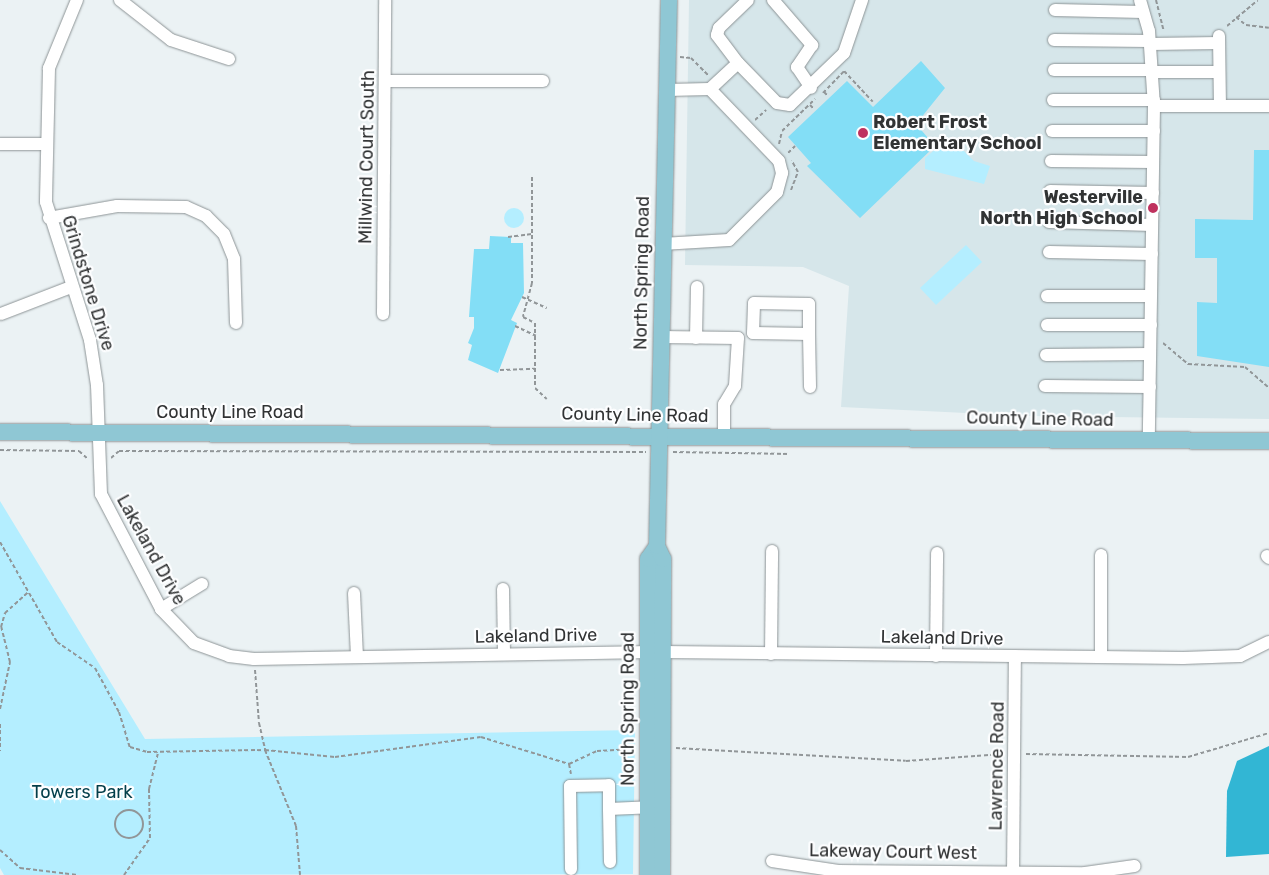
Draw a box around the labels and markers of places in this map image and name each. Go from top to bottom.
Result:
place label: Robert Frost Elementary School [873,112,1042,154]
marker: Robert Frost Elementary School [857,127,869,139]
place label: Westerville North High School [980,187,1143,230]
marker: Westerville North High School [1147,202,1159,214]

